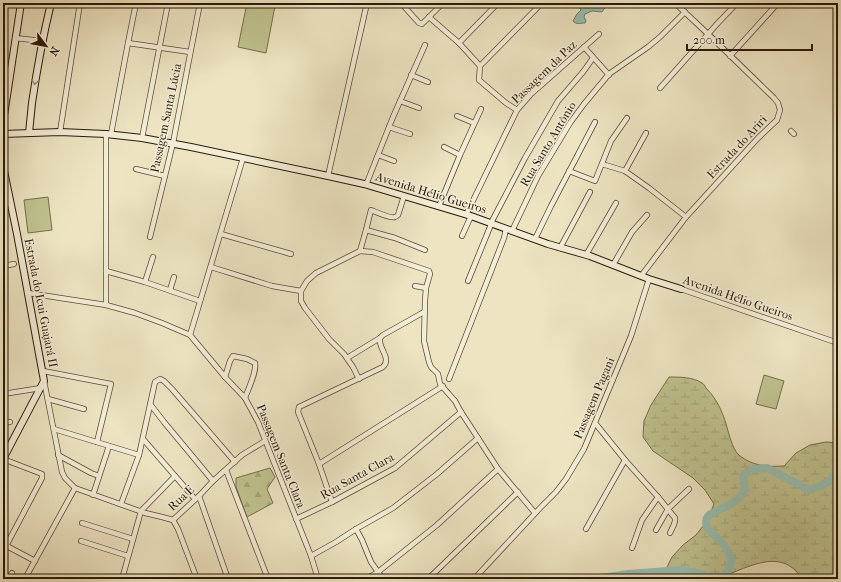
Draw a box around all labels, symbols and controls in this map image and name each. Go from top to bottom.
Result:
north arrow [26,26,66,66]
scale bar [687,26,812,52]
text: 200 m [693,33,725,47]
street label: Passagem da Paz [509,37,580,106]
text: N [46,44,62,59]
street label: Passagem Santa Lúcia [148,62,185,174]
one-way arrow [31,79,40,86]
street label: Rua Santo Antônio [517,99,579,189]
street label: Estrada do Ariri [704,112,770,182]
street label: Avenida Hélio Gueiros [373,169,489,217]
street label: Estrada do Icui Guajará II [22,237,60,369]
street label: Avenida Hélio Gueiros [680,272,795,324]
street label: Passagem Pagani [571,355,618,441]
street label: Passagem Santa Clara [254,402,308,510]
street label: Rua Santa Clara [318,450,397,502]
street label: Rua E [165,482,197,514]

